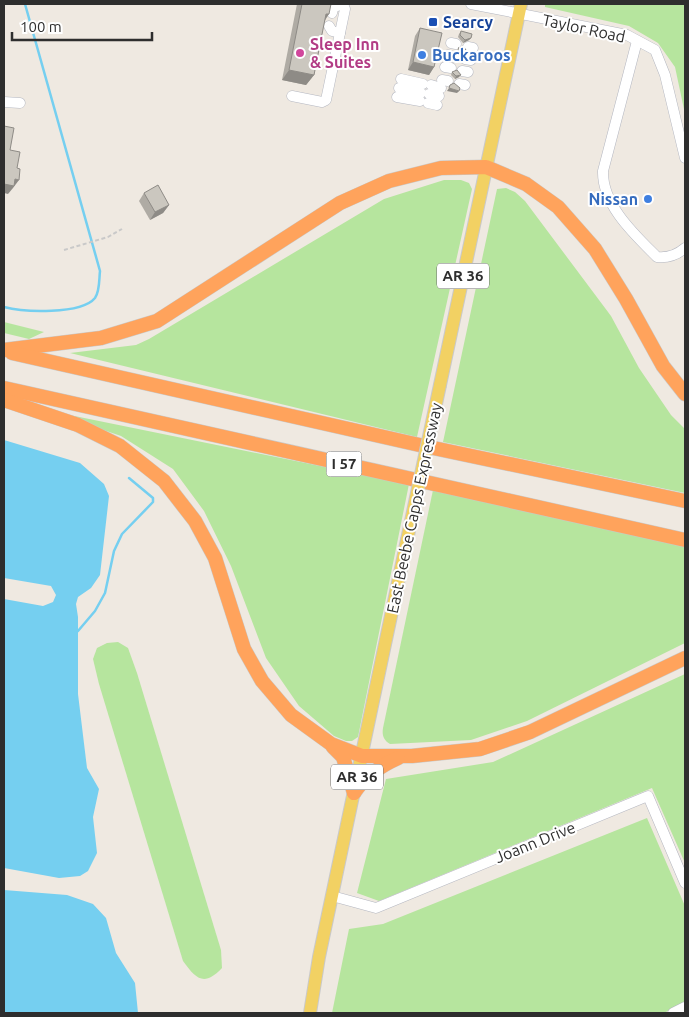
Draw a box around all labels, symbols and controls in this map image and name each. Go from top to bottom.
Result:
scale bar [12,10,152,42]
street label: Taylor Road [541,10,627,46]
place label: Searcy [443,13,493,31]
marker: Searcy [427,16,439,28]
text: 100 m [20,18,62,35]
place label: Sleep Inn & Suites [310,35,379,71]
place label: Buckaroos [432,46,511,64]
marker: Sleep Inn & Suites [294,47,306,59]
marker: Buckaroos [416,49,428,61]
place label: Nissan [588,190,638,208]
marker: Nissan [642,193,654,205]
road number: AR 36 [437,264,489,288]
street label: East Beebe Capps Expressway [383,401,445,615]
road number: I 57 [326,452,362,476]
road number: AR 36 [331,764,383,790]
street label: Joann Drive [492,818,578,866]

